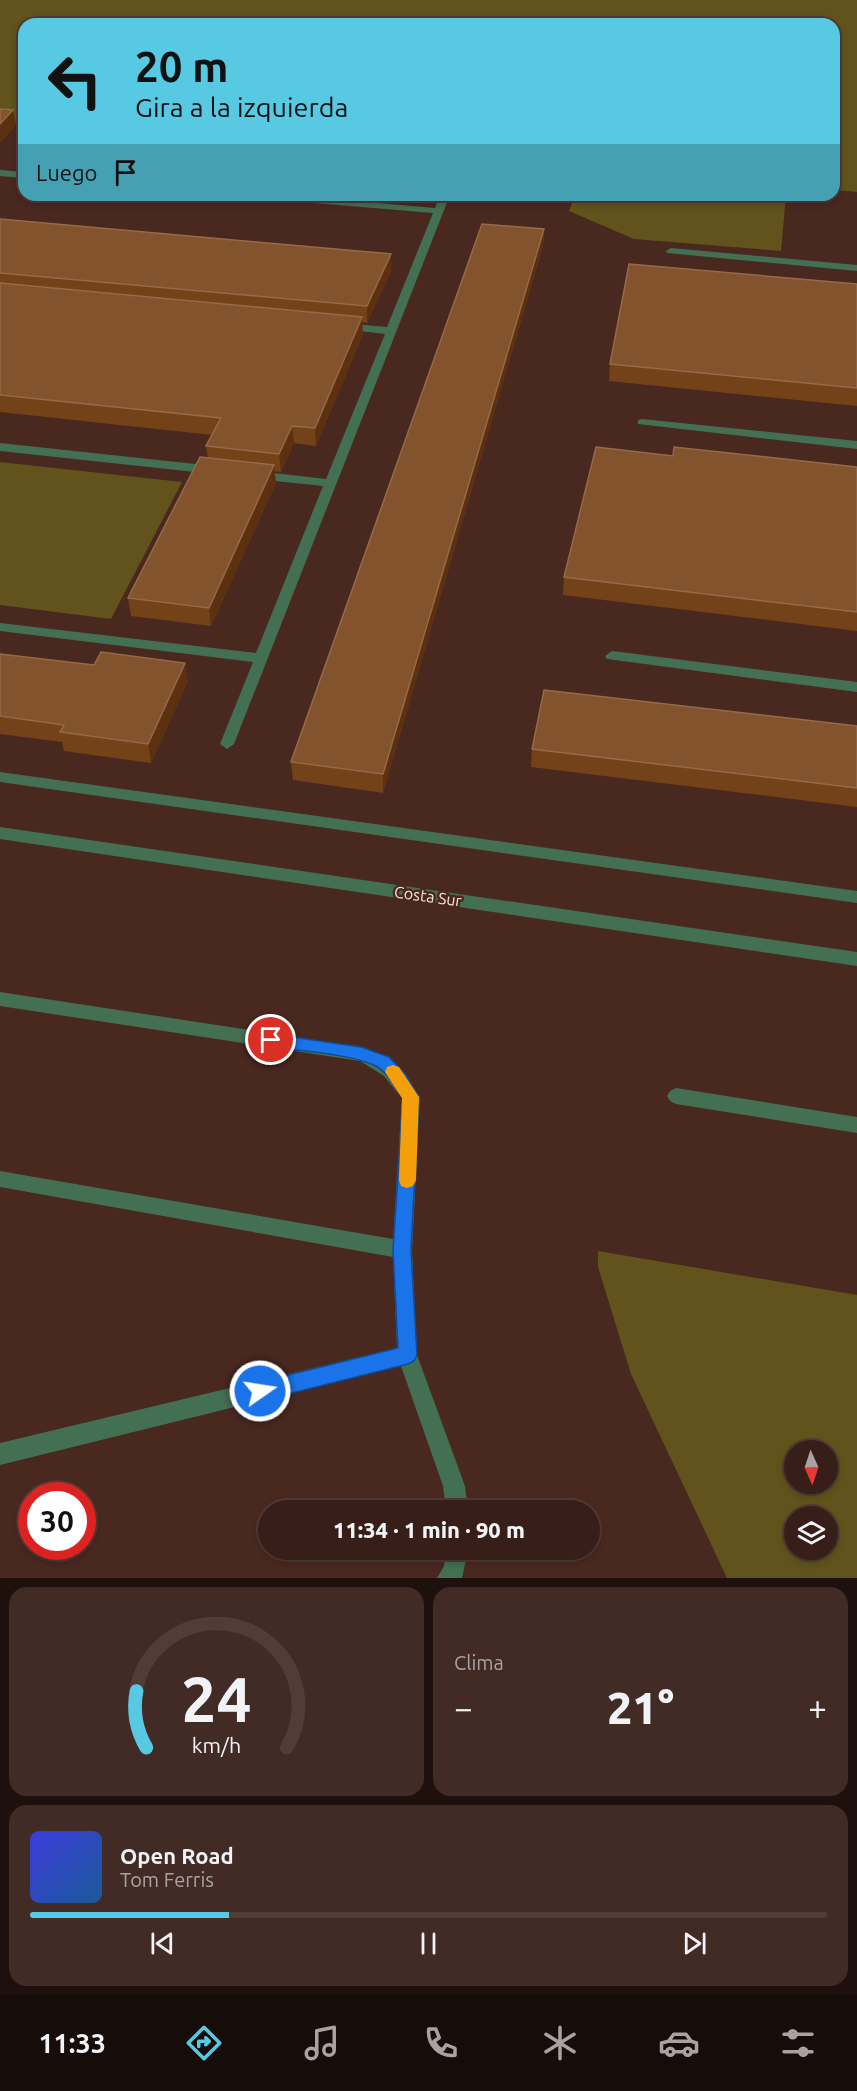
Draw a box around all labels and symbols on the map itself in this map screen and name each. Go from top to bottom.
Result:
street label: Costa Sur [393,882,463,910]
pin [245,1014,296,1065]
position arrow [228,1359,292,1423]
north arrow [784,1440,838,1494]
speed limit sign: 30 [18,1482,96,1560]

